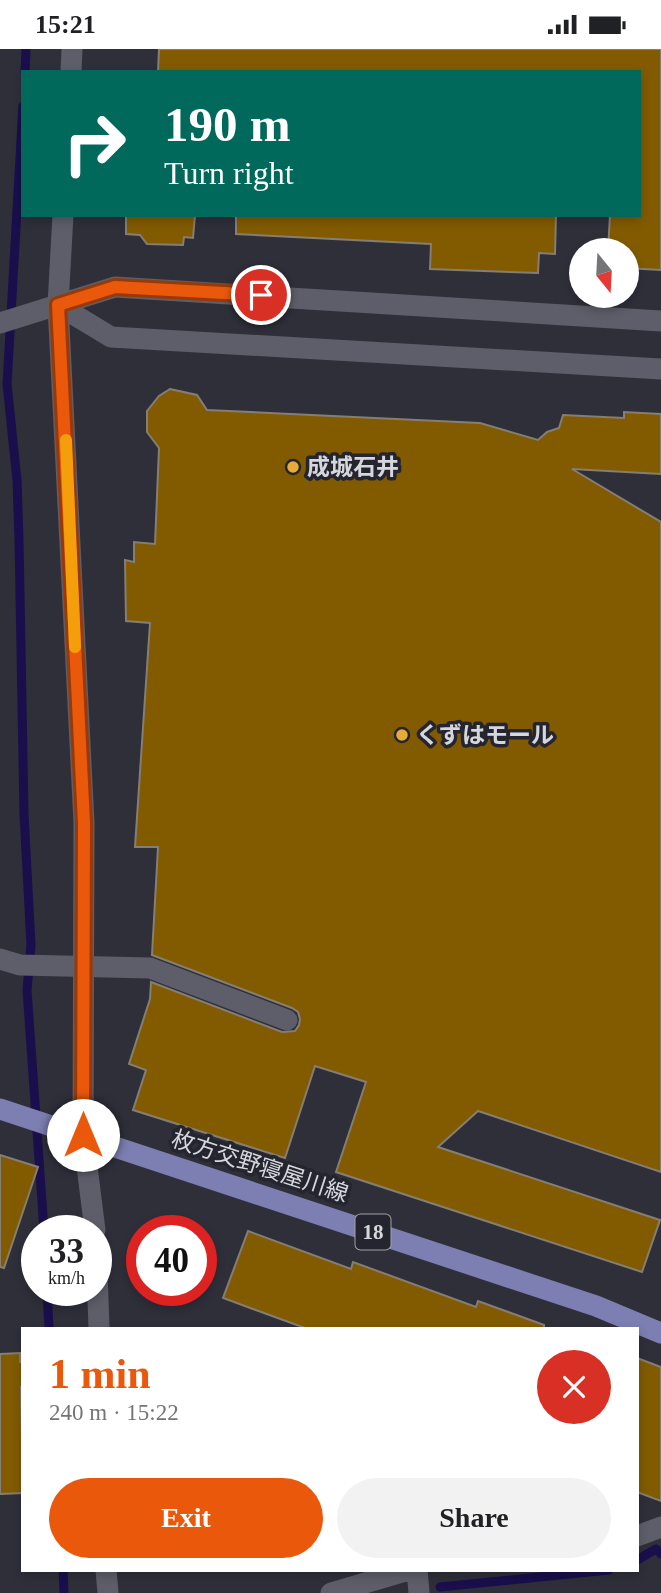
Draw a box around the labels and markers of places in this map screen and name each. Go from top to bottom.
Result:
pin [231,265,291,325]
place label: 成城石井 [307,455,399,480]
marker: 成城石井 [285,459,301,475]
place label: くずはモール [416,723,554,748]
marker: くずはモール [394,727,410,743]

